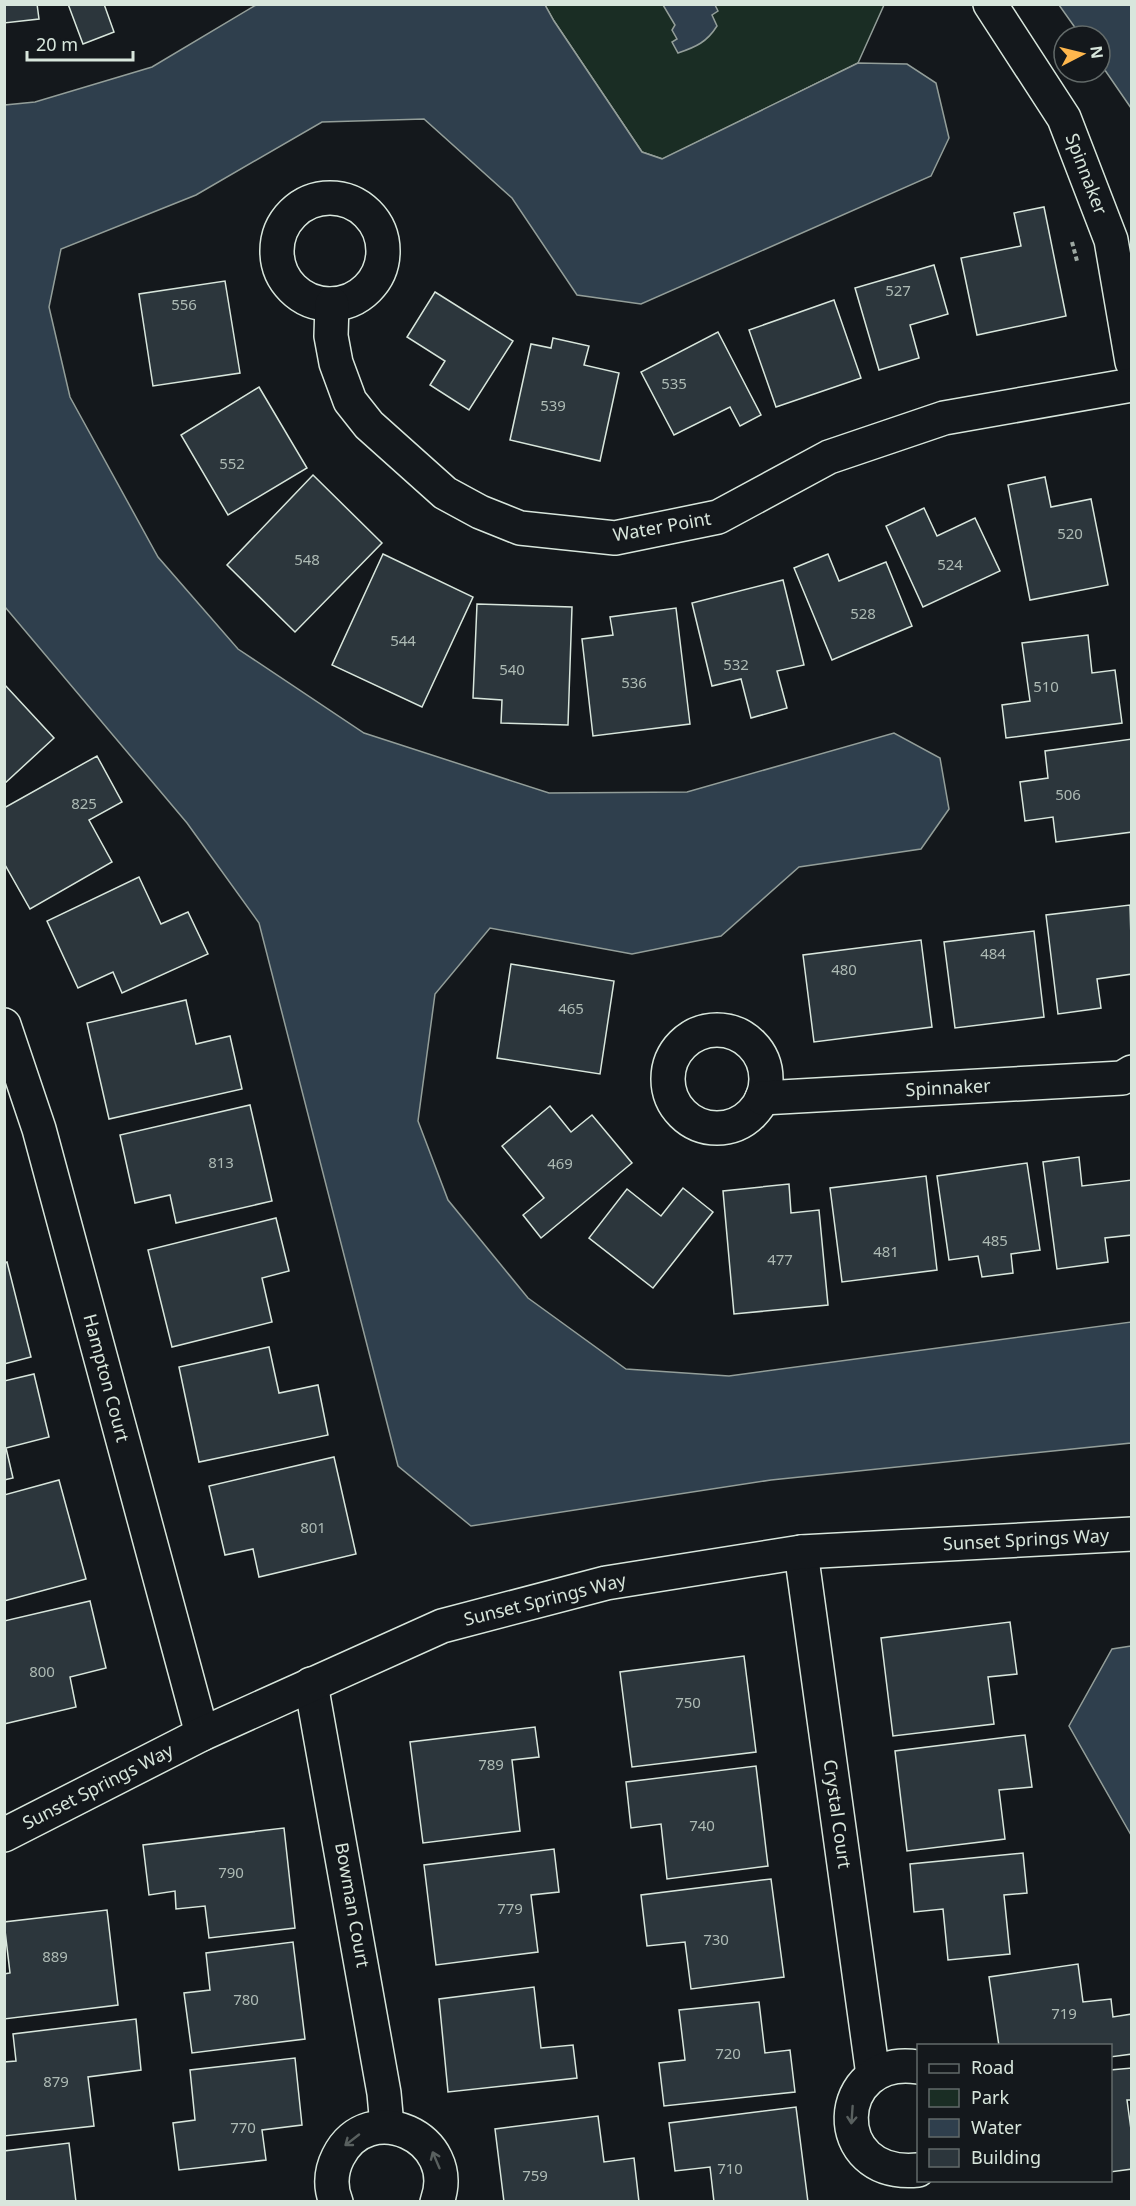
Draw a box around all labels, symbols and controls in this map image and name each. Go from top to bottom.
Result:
scale bar [27,24,134,62]
north arrow [1052,24,1112,84]
text: 20 m [36,32,78,56]
text: N [1085,44,1109,60]
street label: Spinnaker [1060,130,1114,218]
house number: 527 [885,280,911,300]
house number: 556 [171,294,197,314]
house number: 535 [661,373,687,393]
house number: 539 [540,395,566,415]
house number: 552 [219,453,245,473]
street label: Water Point [611,505,713,546]
house number: 520 [1057,523,1083,543]
house number: 548 [294,549,320,569]
house number: 524 [937,554,963,574]
house number: 528 [850,603,876,623]
house number: 544 [390,630,416,650]
house number: 532 [723,654,749,674]
house number: 540 [499,659,525,679]
house number: 536 [621,672,647,692]
house number: 510 [1033,676,1059,696]
house number: 506 [1055,784,1081,804]
house number: 825 [71,793,97,813]
house number: 484 [980,943,1006,963]
house number: 480 [831,959,857,979]
house number: 465 [558,998,584,1018]
street label: Spinnaker [905,1073,992,1101]
house number: 813 [208,1152,234,1172]
house number: 469 [547,1153,573,1173]
house number: 485 [982,1230,1008,1250]
house number: 481 [873,1241,899,1261]
house number: 477 [767,1249,793,1269]
street label: Hampton Court [78,1311,136,1445]
house number: 801 [300,1517,326,1537]
street label: Sunset Springs Way [942,1523,1110,1555]
street label: Sunset Springs Way [461,1567,629,1631]
house number: 800 [29,1661,55,1681]
house number: 750 [675,1692,701,1712]
street label: Sunset Springs Way [18,1737,178,1835]
house number: 789 [478,1754,504,1774]
street label: Crystal Court [818,1758,858,1870]
house number: 740 [689,1815,715,1835]
street label: Bowman Court [330,1840,376,1970]
house number: 790 [218,1862,244,1882]
house number: 779 [497,1898,523,1918]
house number: 730 [703,1929,729,1949]
house number: 889 [42,1946,68,1966]
house number: 780 [233,1989,259,2009]
house number: 719 [1051,2003,1077,2023]
house number: 720 [715,2043,741,2063]
legend [917,2044,1112,2182]
text: Road [971,2055,1014,2079]
house number: 879 [43,2071,69,2091]
text: Park [971,2085,1009,2109]
one-way arrow [847,2104,858,2124]
text: Water [971,2115,1022,2139]
house number: 770 [230,2117,256,2137]
one-way arrow [344,2134,360,2147]
text: Building [971,2145,1041,2169]
one-way arrow [430,2151,441,2169]
house number: 710 [717,2158,743,2178]
house number: 759 [522,2165,548,2185]

